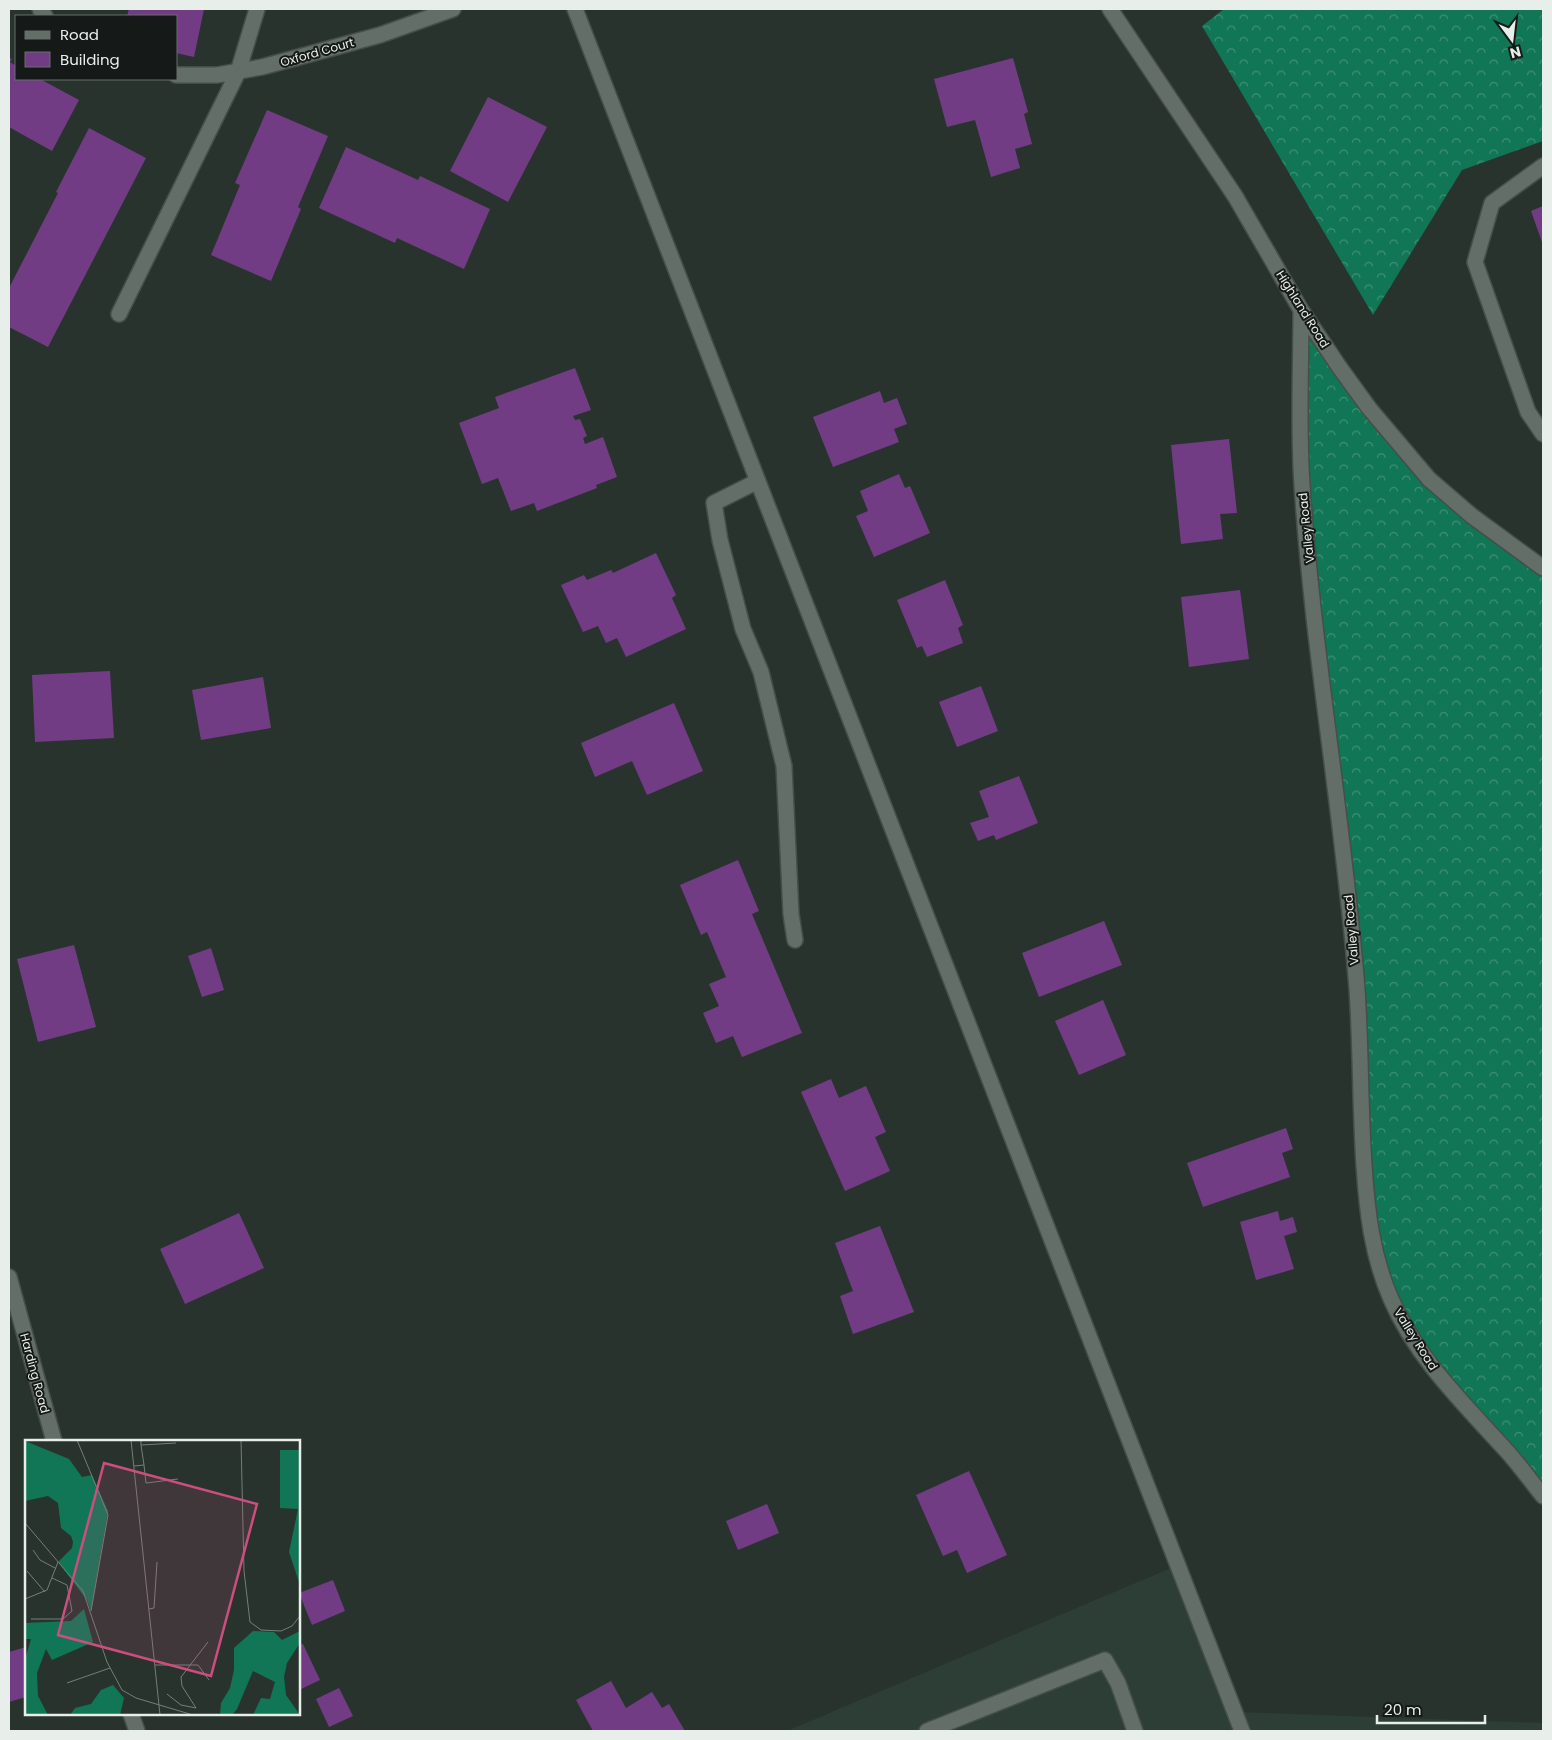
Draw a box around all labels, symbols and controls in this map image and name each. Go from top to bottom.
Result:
legend [15,15,178,80]
north arrow [1487,15,1537,65]
text: Road [60,24,99,45]
street label: Oxford Court [278,33,356,71]
text: N [1508,42,1523,64]
text: Building [60,49,120,70]
street label: Highland Road [1272,267,1334,351]
street label: Valley Road [1294,492,1318,564]
street label: Valley Road [1339,894,1363,966]
street label: Valley Road [1390,1305,1442,1373]
street label: Harding Road [16,1331,54,1415]
inset map [25,1440,300,1715]
scale bar [1377,1692,1484,1724]
text: 20 m [1384,1699,1422,1720]

